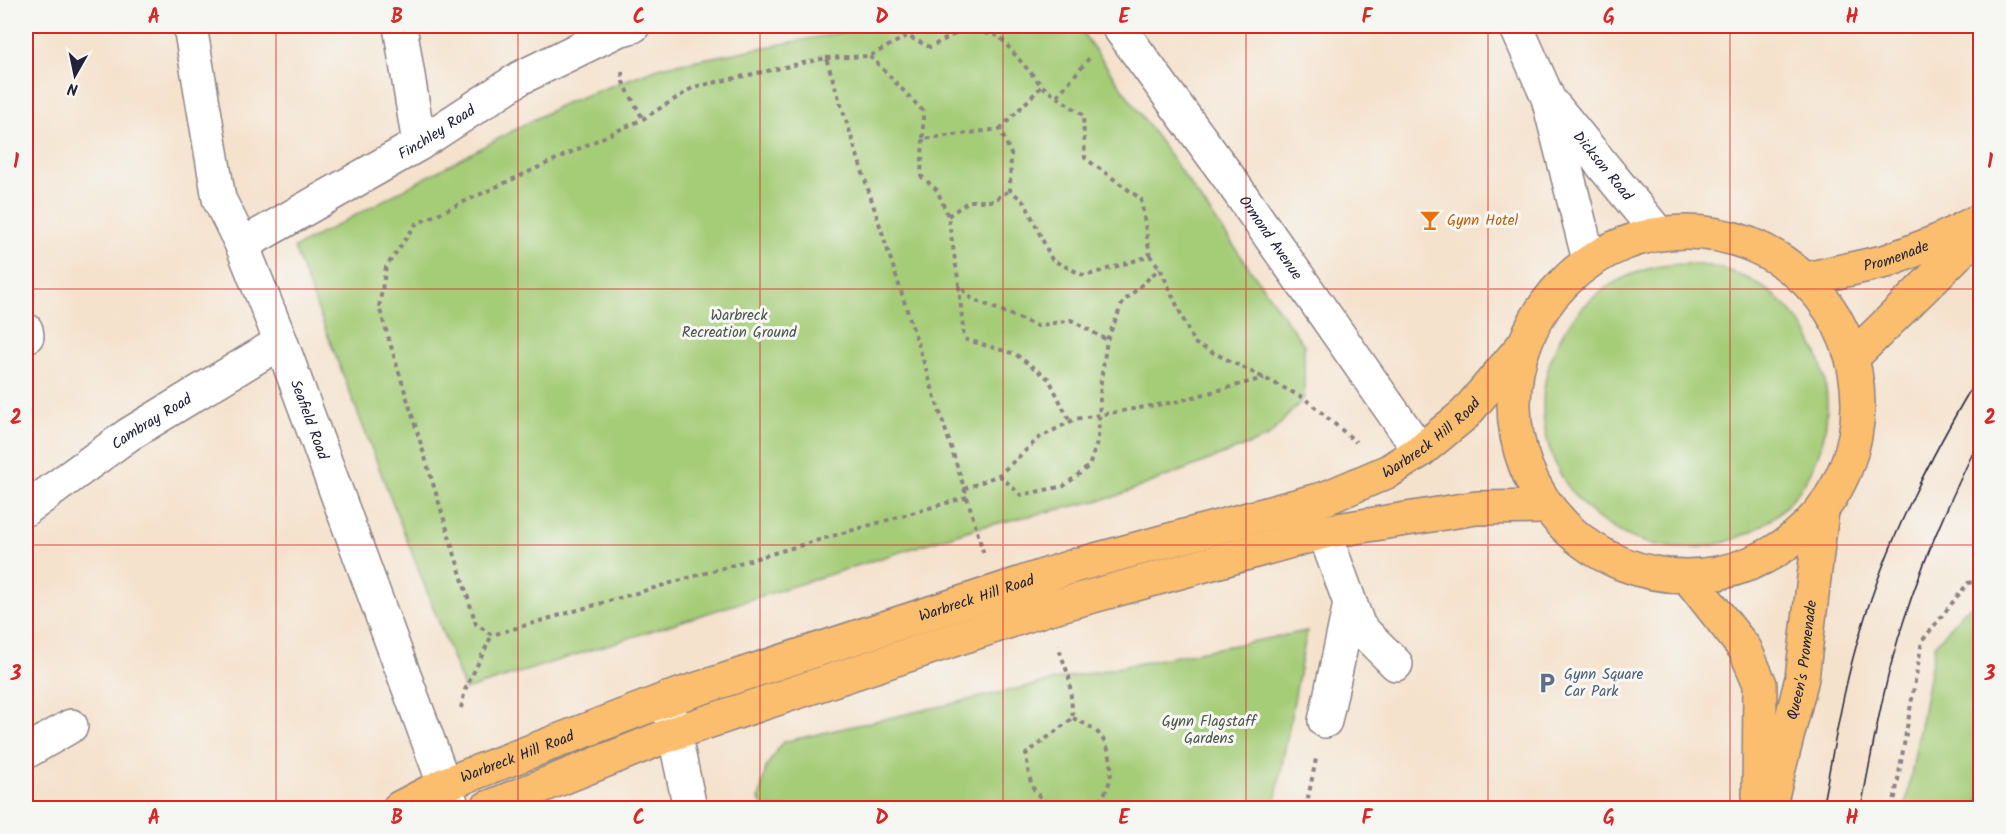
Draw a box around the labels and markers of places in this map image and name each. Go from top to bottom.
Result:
bar icon: Gynn Hotel [1418,208,1442,232]
place label: Gynn Hotel [1447,209,1519,233]
place label: Gynn Square Car Park [1564,663,1643,704]
parking icon: Gynn Square Car Park [1535,671,1559,695]

